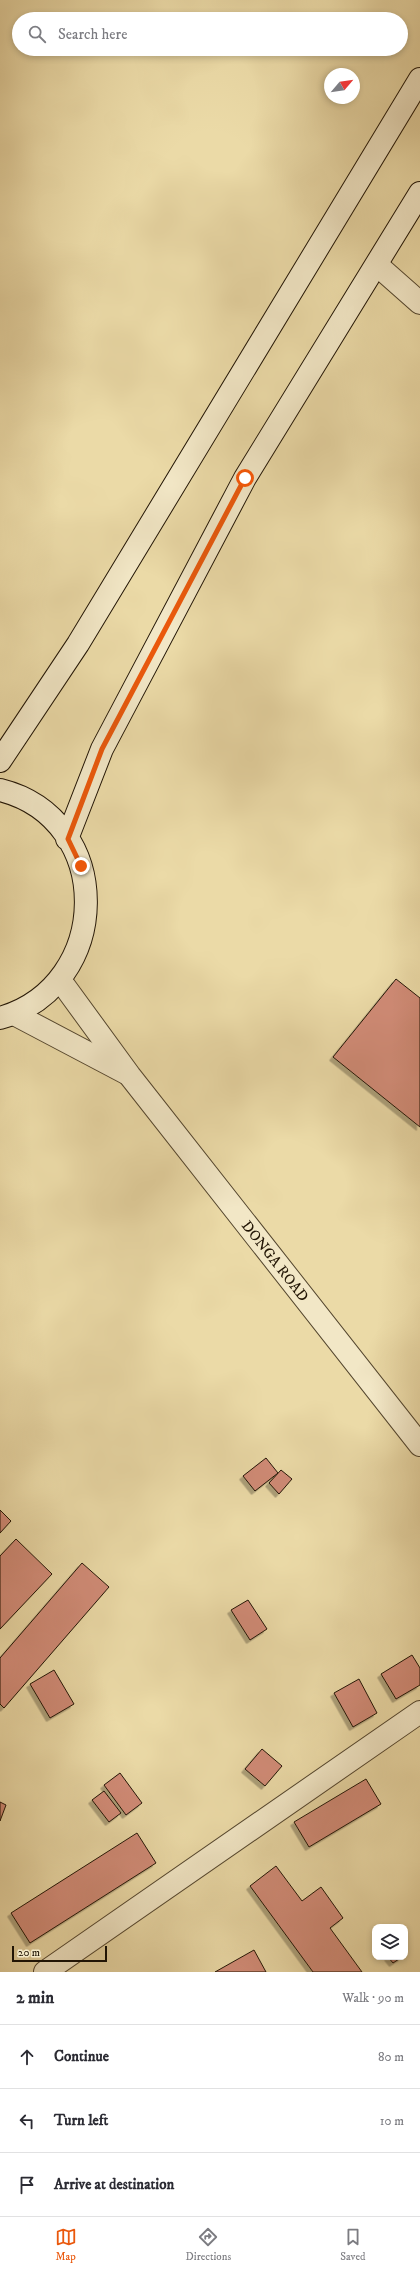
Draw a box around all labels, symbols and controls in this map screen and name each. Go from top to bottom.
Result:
search box [12,12,408,56]
icon: search [26,23,48,45]
text: Search here [58,25,127,44]
north arrow [324,68,360,104]
route start [236,469,254,487]
route end [72,857,90,875]
street label: DONGA ROAD [238,1216,313,1305]
map controls [372,1924,408,1960]
button: layers [372,1924,408,1960]
scale bar [12,1944,107,1963]
text: 20 m [18,1946,40,1960]
text: 2 min [16,1987,54,2009]
text: Walk · 90 m [342,1990,404,2006]
icon: ahead [16,2046,38,2068]
text: Continue [54,2047,109,2066]
text: 80 m [378,2049,404,2065]
icon: left [16,2110,38,2132]
text: Turn left [54,2111,108,2130]
text: 10 m [380,2113,404,2129]
icon: arrive [16,2174,38,2196]
text: Arrive at destination [54,2175,174,2194]
tab: Map [55,2226,77,2264]
tab: Directions [186,2226,231,2264]
tab: Saved [340,2226,365,2264]

